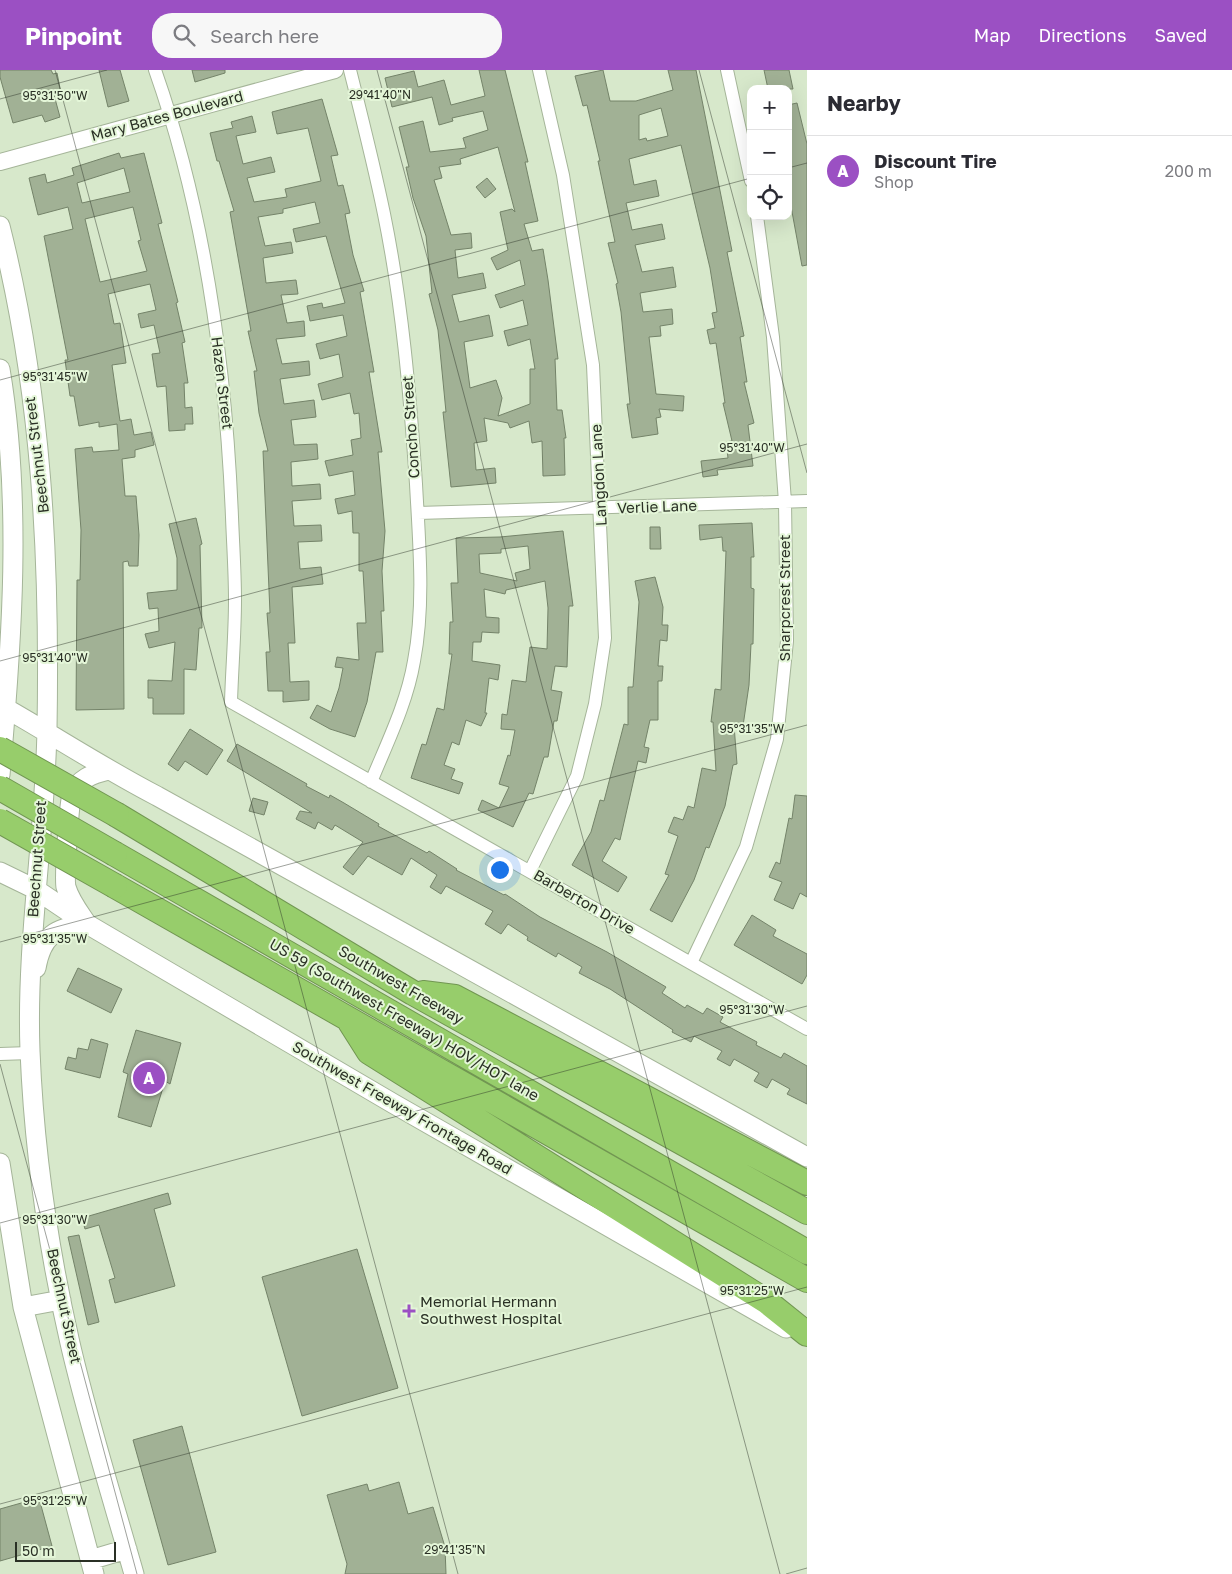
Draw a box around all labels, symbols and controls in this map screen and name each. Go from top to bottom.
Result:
search box [152,13,502,58]
text: Pinpoint [25,21,122,50]
icon: search [170,21,198,49]
text: Search here [210,24,319,47]
text: Map [974,24,1010,46]
text: Directions [1038,24,1126,46]
text: Saved [1154,24,1207,46]
map controls [747,85,792,220]
button: + [747,85,792,130]
street label: Mary Bates Boulevard [89,86,245,144]
text: 29°41'40"N [349,87,411,102]
text: 95°31'50"W [22,88,88,103]
text: Nearby [827,90,901,116]
button: − [747,130,792,175]
text: Discount Tire [874,149,997,172]
text: A [837,161,849,181]
text: 200 m [1165,161,1212,181]
text: Shop [874,172,914,192]
button: locate [747,175,792,220]
street label: Hazen Street [208,335,238,430]
text: 95°31'45"W [22,369,88,384]
street label: Concho Street [397,375,423,479]
street label: Beechnut Street [20,396,52,514]
street label: Langdon Lane [586,423,610,526]
text: 95°31'40"W [719,440,785,455]
street label: Verlie Lane [617,496,698,516]
street label: Sharpcrest Street [775,534,793,662]
text: 95°31'40"W [22,650,88,665]
text: 95°31'35"W [720,721,785,736]
street label: Beechnut Street [23,800,49,918]
your location [487,857,513,883]
street label: Barberton Drive [531,865,638,937]
text: 95°31'35"W [23,931,88,946]
street label: US 59 (Southwest Freeway) HOV/HOT lane [266,934,543,1104]
street label: Southwest Freeway [336,941,468,1028]
text: 95°31'30"W [719,1002,785,1017]
street label: Southwest Freeway Frontage Road [289,1037,516,1178]
pin: A [133,1059,165,1097]
text: 95°31'30"W [22,1212,88,1227]
street label: Beechnut Street [44,1247,86,1365]
text: 95°31'25"W [720,1283,785,1298]
place label: Memorial Hermann Southwest Hospital [420,1292,562,1327]
marker: Memorial Hermann Southwest Hospital [402,1304,416,1318]
text: 95°31'25"W [23,1493,88,1508]
scale bar [15,1539,116,1562]
text: 50 m [22,1542,55,1559]
text: 29°41'35"N [424,1542,486,1557]

